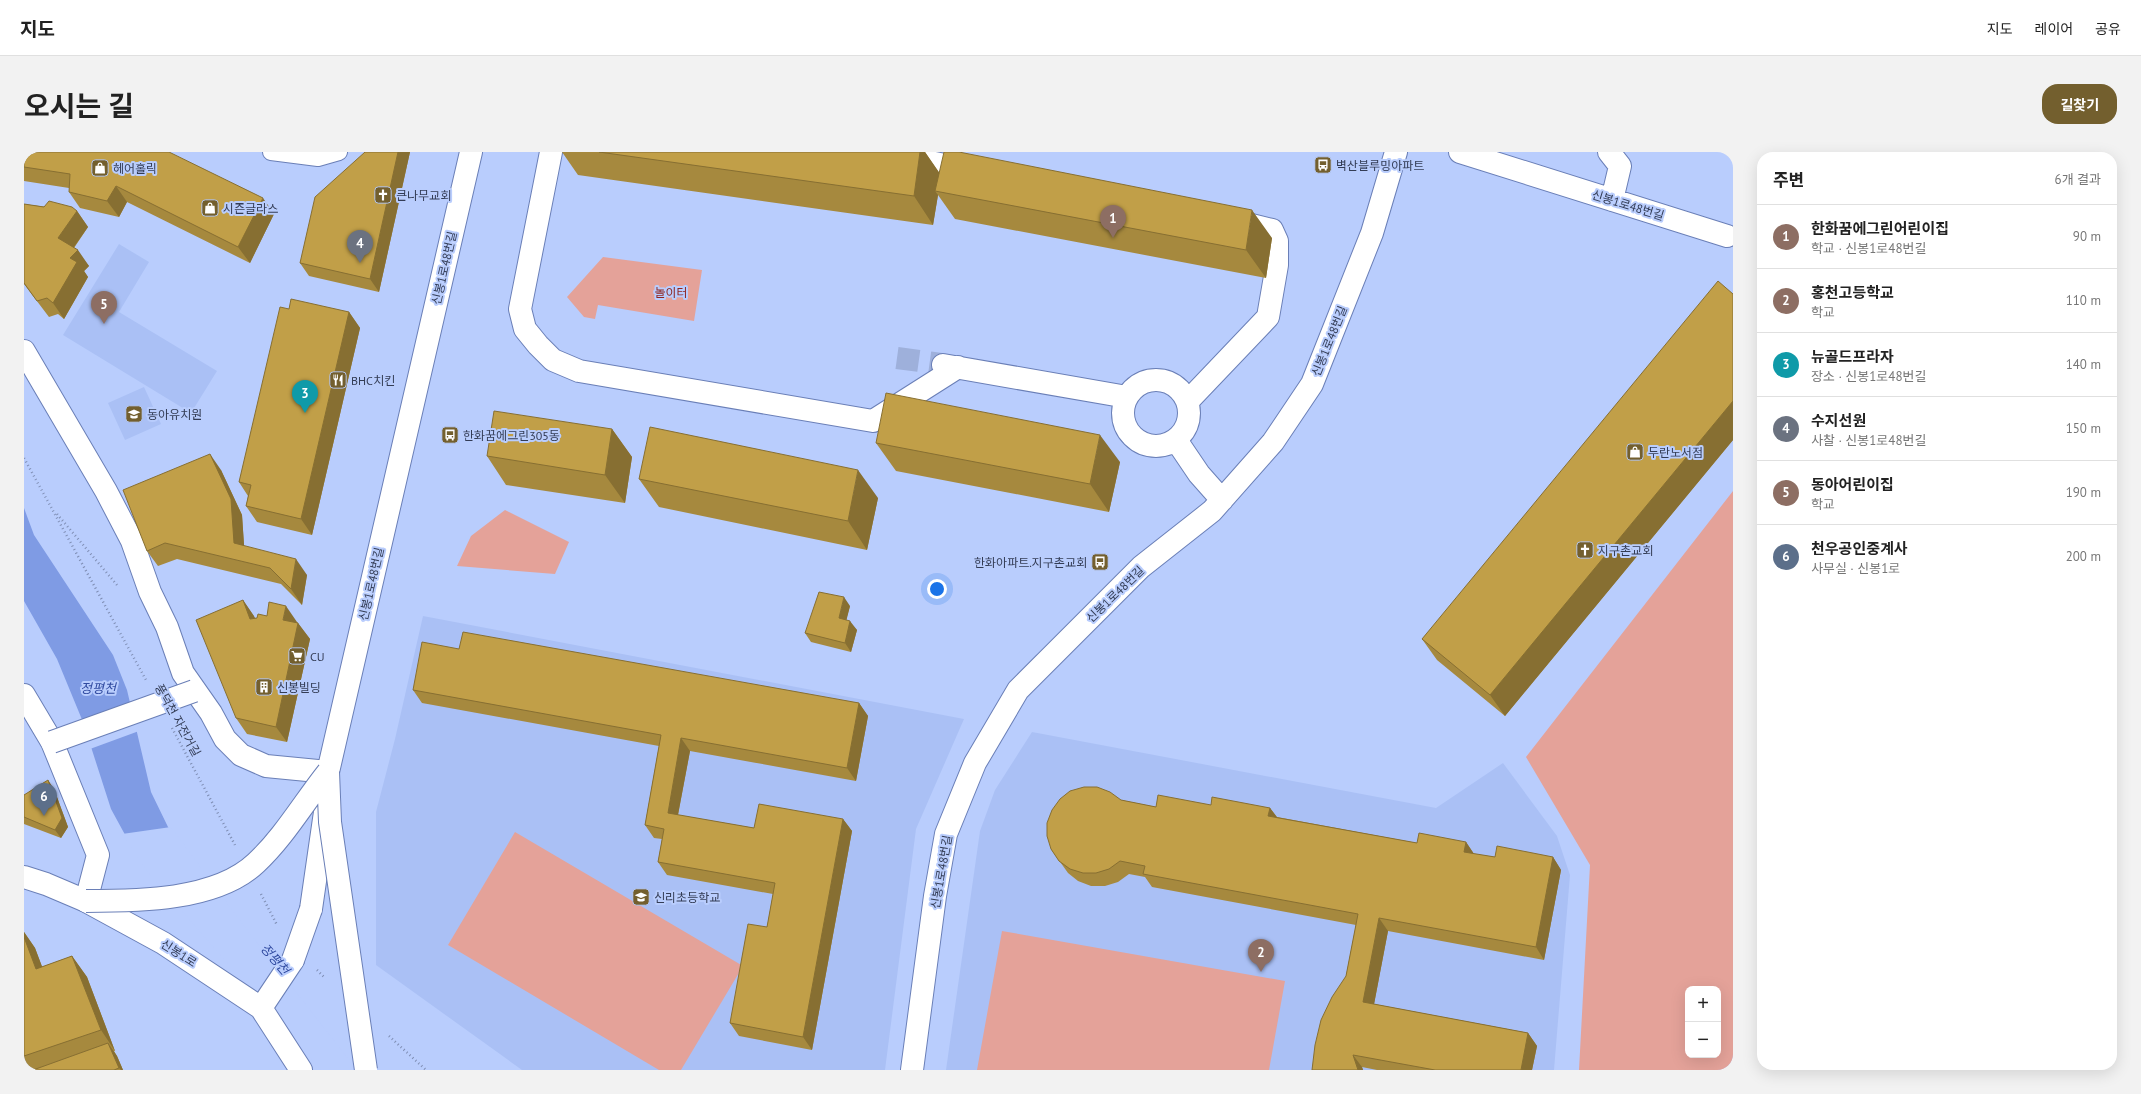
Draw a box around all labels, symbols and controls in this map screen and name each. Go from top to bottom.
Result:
text: 지도 [20,17,55,41]
text: 지도 [1987,20,2013,38]
text: 레이어 [2035,20,2073,38]
text: 공유 [2095,20,2121,38]
button: 길찾기 [2042,84,2117,124]
text: 오시는 길 [24,87,134,124]
bus stop icon: 벽산블루밍아파트 [1313,155,1333,175]
shop icon: 헤어홀릭 [90,158,110,178]
place label: 벽산블루밍아파트 [1336,158,1424,173]
place label: 헤어홀릭 [113,161,157,176]
text: 주변 [1773,169,1804,191]
text: 6개 결과 [2055,171,2101,188]
church icon: 큰나무교회 [373,185,393,205]
street label: 신봉1로48번길 [1590,187,1666,223]
place label: 큰나무교회 [396,188,451,203]
shop icon: 시즌글라스 [200,198,220,218]
place label: 시즌글라스 [223,201,278,216]
pin: 1 [1100,205,1126,238]
text: 한화꿈에그린어린이집 [1811,219,1949,238]
text: 1 [1782,228,1790,245]
text: 90 m [2073,228,2101,245]
pin: 4 [347,230,373,263]
street label: 신봉1로48번길 [428,230,460,306]
text: 학교 · 신봉1로48번길 [1811,240,1926,257]
text: 홍천고등학교 [1811,283,1894,302]
park label: 놀이터 [654,285,688,300]
pin: 5 [91,291,117,324]
text: 2 [1782,292,1790,309]
text: 110 m [2066,292,2101,309]
street label: 신봉1로48번길 [1308,304,1350,378]
text: 학교 [1811,304,1835,321]
text: 뉴골드프라자 [1811,347,1894,366]
text: 3 [1782,356,1790,373]
text: 140 m [2066,356,2101,373]
text: 장소 · 신봉1로48번길 [1811,368,1926,385]
restaurant icon: BHC치킨 [328,370,348,390]
place label: BHC치킨 [351,373,395,388]
pin: 3 [292,380,318,413]
school or university icon: 동아유치원 [124,404,144,424]
place label: 동아유치원 [147,407,202,422]
text: 수지선원 [1811,411,1866,430]
text: 4 [1782,420,1790,437]
text: 150 m [2066,420,2101,437]
bus stop icon: 한화꿈에그린305동 [440,425,460,445]
place label: 한화꿈에그린305동 [463,428,560,443]
text: 사찰 · 신봉1로48번길 [1811,432,1926,449]
shop icon: 두란노서점 [1625,442,1645,462]
place label: 두란노서점 [1648,445,1703,460]
text: 동아어린이집 [1811,475,1894,494]
text: 5 [1782,484,1790,501]
text: 190 m [2066,484,2101,501]
text: 학교 [1811,496,1835,513]
text: 천우공인중계사 [1811,539,1908,558]
church icon: 지구촌교회 [1575,540,1595,560]
place label: 지구촌교회 [1598,543,1653,558]
street label: 신봉1로48번길 [355,546,387,622]
text: 6 [1782,548,1790,565]
text: 200 m [2066,548,2101,565]
bus stop icon: 한화아파트.지구촌교회 [1090,552,1110,572]
place label: 한화아파트.지구촌교회 [974,555,1087,570]
text: 사무실 · 신봉1로 [1811,560,1900,577]
street label: 신봉1로48번길 [1083,563,1147,625]
your location [927,579,947,599]
supermarket icon: CU [287,646,307,666]
place label: CU [310,649,325,664]
building icon: 신봉빌딩 [254,677,274,697]
water label: 정평천 [80,680,117,697]
place label: 신봉빌딩 [277,680,321,695]
street label: 풍덕천 자전거길 [152,681,204,759]
pin: 6 [31,783,57,816]
street label: 신봉1로48번길 [927,834,955,910]
school or university icon: 신리초등학교 [631,887,651,907]
place label: 신리초등학교 [654,890,720,905]
street label: 신봉1로 [158,936,200,970]
pin: 2 [1248,939,1274,972]
water label: 정평천 [257,940,294,979]
map controls [1685,986,1721,1058]
button: + [1685,986,1721,1022]
button: − [1685,1022,1721,1058]

